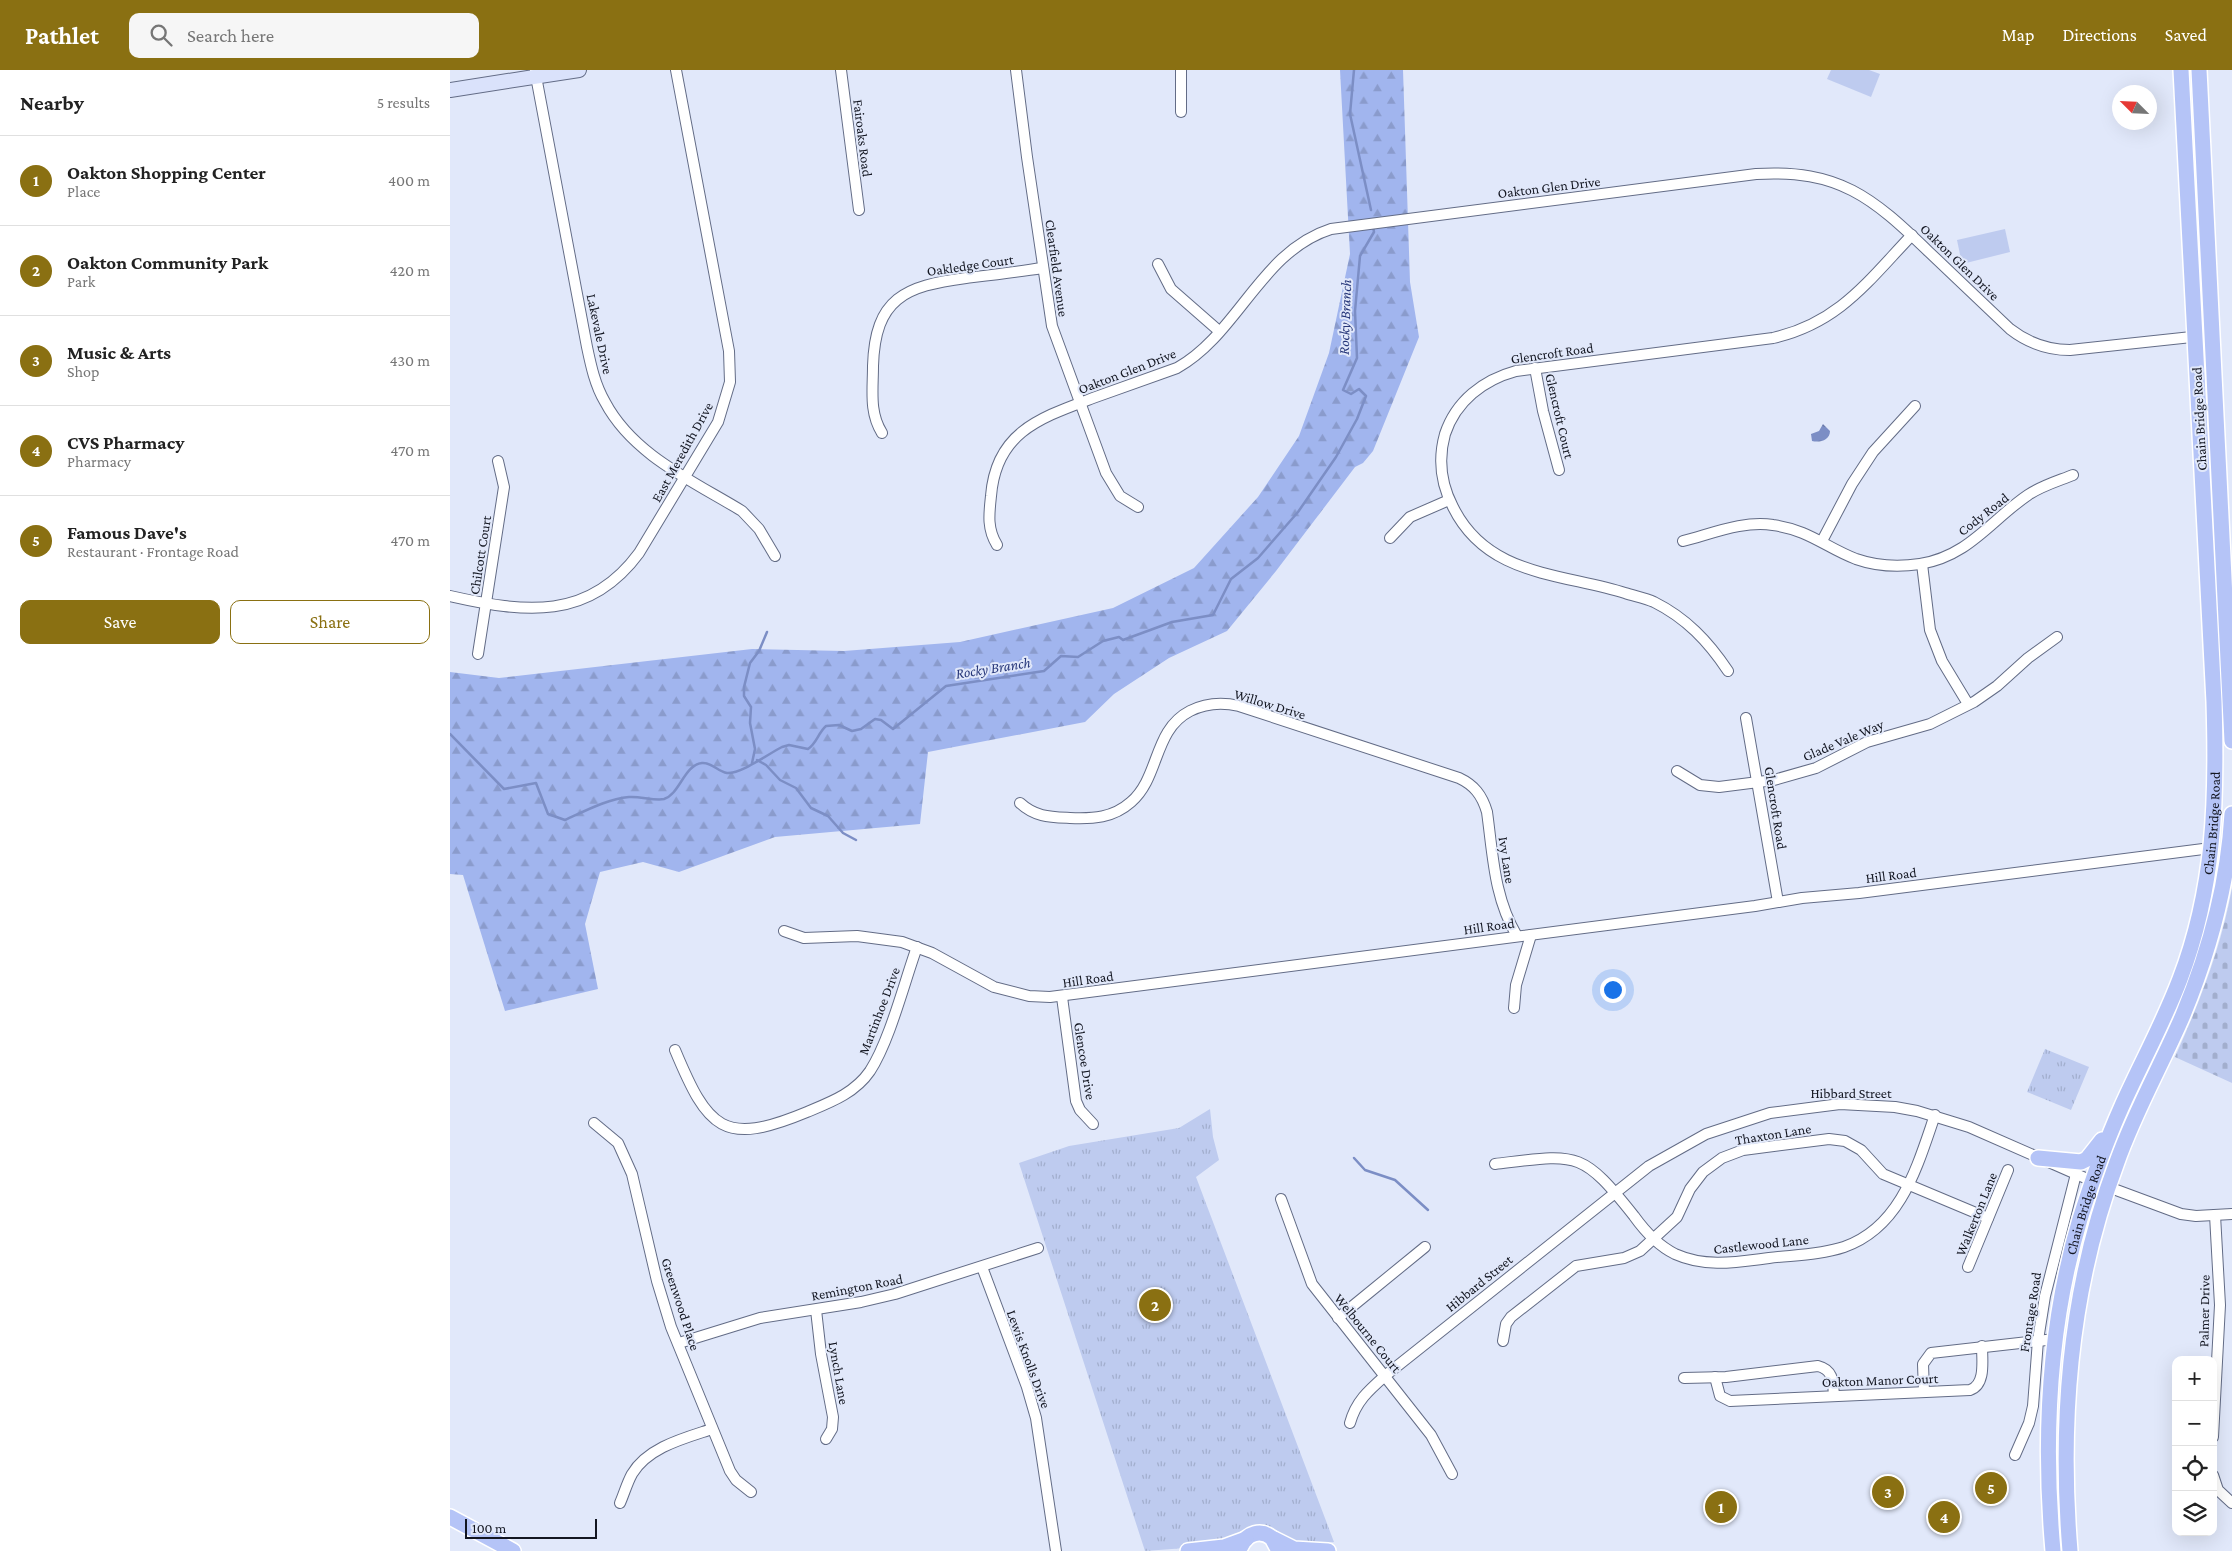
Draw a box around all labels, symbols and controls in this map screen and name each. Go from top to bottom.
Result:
search box [129,13,479,58]
icon: search [147,21,175,49]
text: Pathlet [25,22,99,49]
text: Search here [187,25,274,46]
text: Map [2002,25,2034,45]
text: Directions [2062,25,2137,45]
text: Saved [2165,25,2207,45]
north arrow [2112,85,2157,130]
text: Nearby [20,91,84,115]
text: 5 results [377,94,430,111]
street label: Fairoaks Road [850,98,876,178]
text: Oakton Shopping Center [67,162,266,183]
text: 1 [33,172,39,189]
text: 400 m [388,172,430,189]
street label: Oakton Glen Drive [1497,173,1601,201]
text: Place [67,183,100,200]
street label: Clearfield Avenue [1042,218,1072,318]
street label: Oakton Glen Drive [1917,220,2003,304]
street label: Oakledge Court [926,251,1015,279]
text: Oakton Community Park [67,252,268,273]
text: 2 [32,262,40,279]
text: 420 m [389,262,430,279]
text: Park [67,273,95,290]
water label: Rocky Branch [1336,279,1355,355]
street label: Lakevale Drive [584,292,616,376]
street label: Glencroft Road [1510,339,1595,367]
text: Music & Arts [67,342,171,363]
street label: Oakton Glen Drive [1076,345,1178,397]
text: 3 [32,352,40,369]
text: 430 m [389,352,430,369]
text: Shop [67,363,99,380]
street label: Chain Bridge Road [2188,366,2210,471]
street label: Glencroft Court [1542,372,1578,461]
street label: East Meredith Drive [648,399,716,505]
text: CVS Pharmacy [67,432,184,453]
text: 4 [32,442,40,459]
text: 470 m [390,442,430,459]
text: Pharmacy [67,453,131,470]
street label: Cody Road [1954,489,2012,539]
street label: Chilcott Court [466,514,494,596]
text: Famous Dave's [67,522,187,543]
text: 5 [32,532,40,549]
text: 470 m [390,532,430,549]
text: Restaurant · Frontage Road [67,543,239,560]
button: Save [20,600,220,644]
button: Share [230,600,430,644]
water label: Rocky Branch [954,654,1032,683]
street label: Willow Drive [1232,686,1308,722]
street label: Glade Vale Way [1800,716,1886,764]
street label: Glencroft Road [1762,766,1791,851]
street label: Chain Bridge Road [2199,771,2223,876]
street label: Ivy Lane [1495,836,1519,884]
street label: Hill Road [1865,864,1918,886]
street label: Hill Road [1463,914,1516,937]
street label: Martinhoe Drive [855,965,903,1057]
street label: Hill Road [1062,967,1115,990]
your location [1600,977,1626,1003]
street label: Glencoe Drive [1071,1021,1099,1101]
street label: Hibbard Street [1810,1085,1892,1101]
street label: Thaxton Lane [1734,1120,1812,1148]
street label: Chain Bridge Road [2063,1152,2109,1257]
street label: Walkerton Lane [1952,1170,2000,1258]
street label: Castlewood Lane [1713,1231,1809,1257]
street label: Hibbard Street [1442,1251,1516,1315]
street label: Greenwood Place [658,1256,704,1352]
street label: Remington Road [810,1270,905,1304]
street label: Frontage Road [2016,1270,2044,1353]
street label: Palmer Drive [2195,1275,2213,1347]
pin: 2 [1139,1286,1171,1324]
street label: Welbourne Court [1331,1290,1405,1376]
street label: Lewis Knolls Drive [1004,1308,1054,1410]
street label: Lynch Lane [826,1340,852,1406]
map controls [2172,1356,2217,1536]
button: + [2172,1356,2217,1401]
street label: Oakton Manor Court [1821,1370,1939,1390]
button: − [2172,1401,2217,1446]
button: locate [2172,1446,2217,1491]
pin: 5 [1975,1469,2007,1507]
pin: 3 [1872,1473,1904,1511]
pin: 1 [1705,1488,1737,1526]
button: layers [2172,1491,2217,1536]
pin: 4 [1928,1498,1960,1536]
scale bar [465,1516,598,1539]
text: 100 m [472,1520,506,1536]

